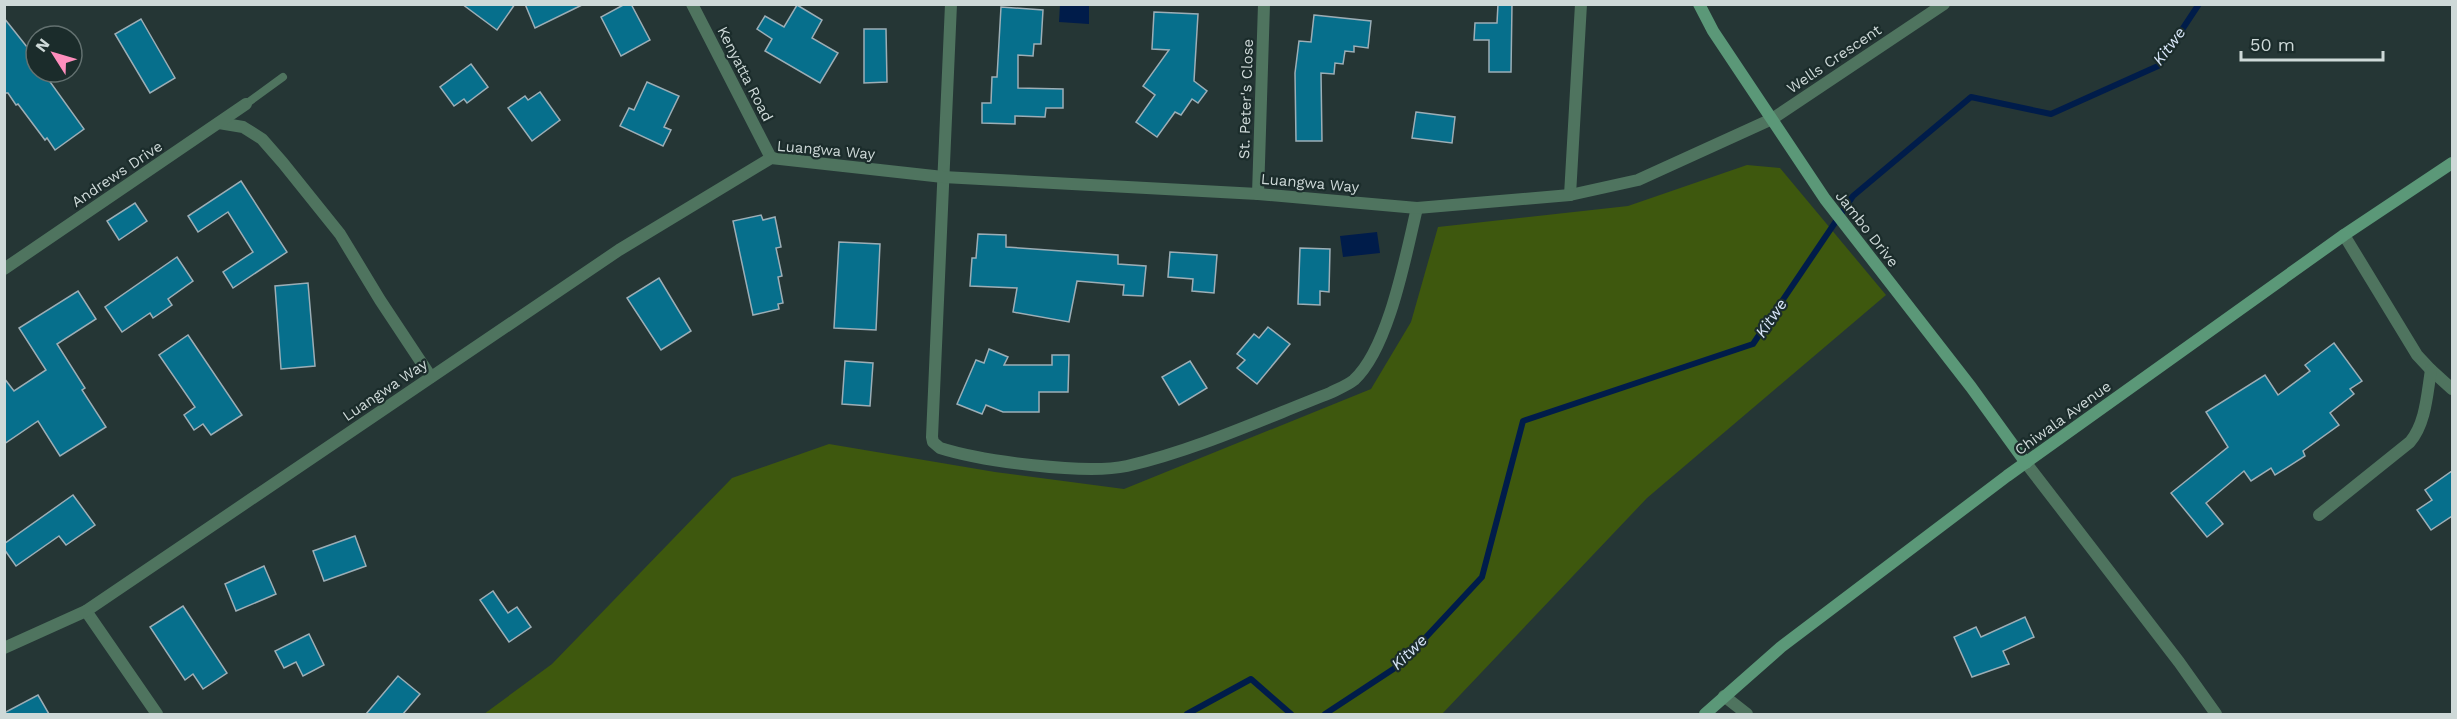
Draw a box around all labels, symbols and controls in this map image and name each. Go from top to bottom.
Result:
street label: Wells Crescent [1783,20,1885,97]
water label: Kitwe [2149,23,2189,69]
north arrow [24,24,84,84]
street label: Kenyatta Road [713,24,777,124]
scale bar [2241,24,2384,62]
text: 50 m [2250,34,2295,55]
text: N [31,35,54,56]
street label: St. Peter's Close [1235,39,1257,159]
street label: Andrews Drive [68,137,166,211]
street label: Luangwa Way [776,137,876,163]
street label: Luangwa Way [1260,170,1360,196]
street label: Jambo Drive [1832,187,1902,271]
water label: Kitwe [1751,295,1791,341]
street label: Luangwa Way [339,355,431,425]
street label: Chiwala Avenue [2011,377,2115,459]
water label: Kitwe [1387,630,1431,674]

